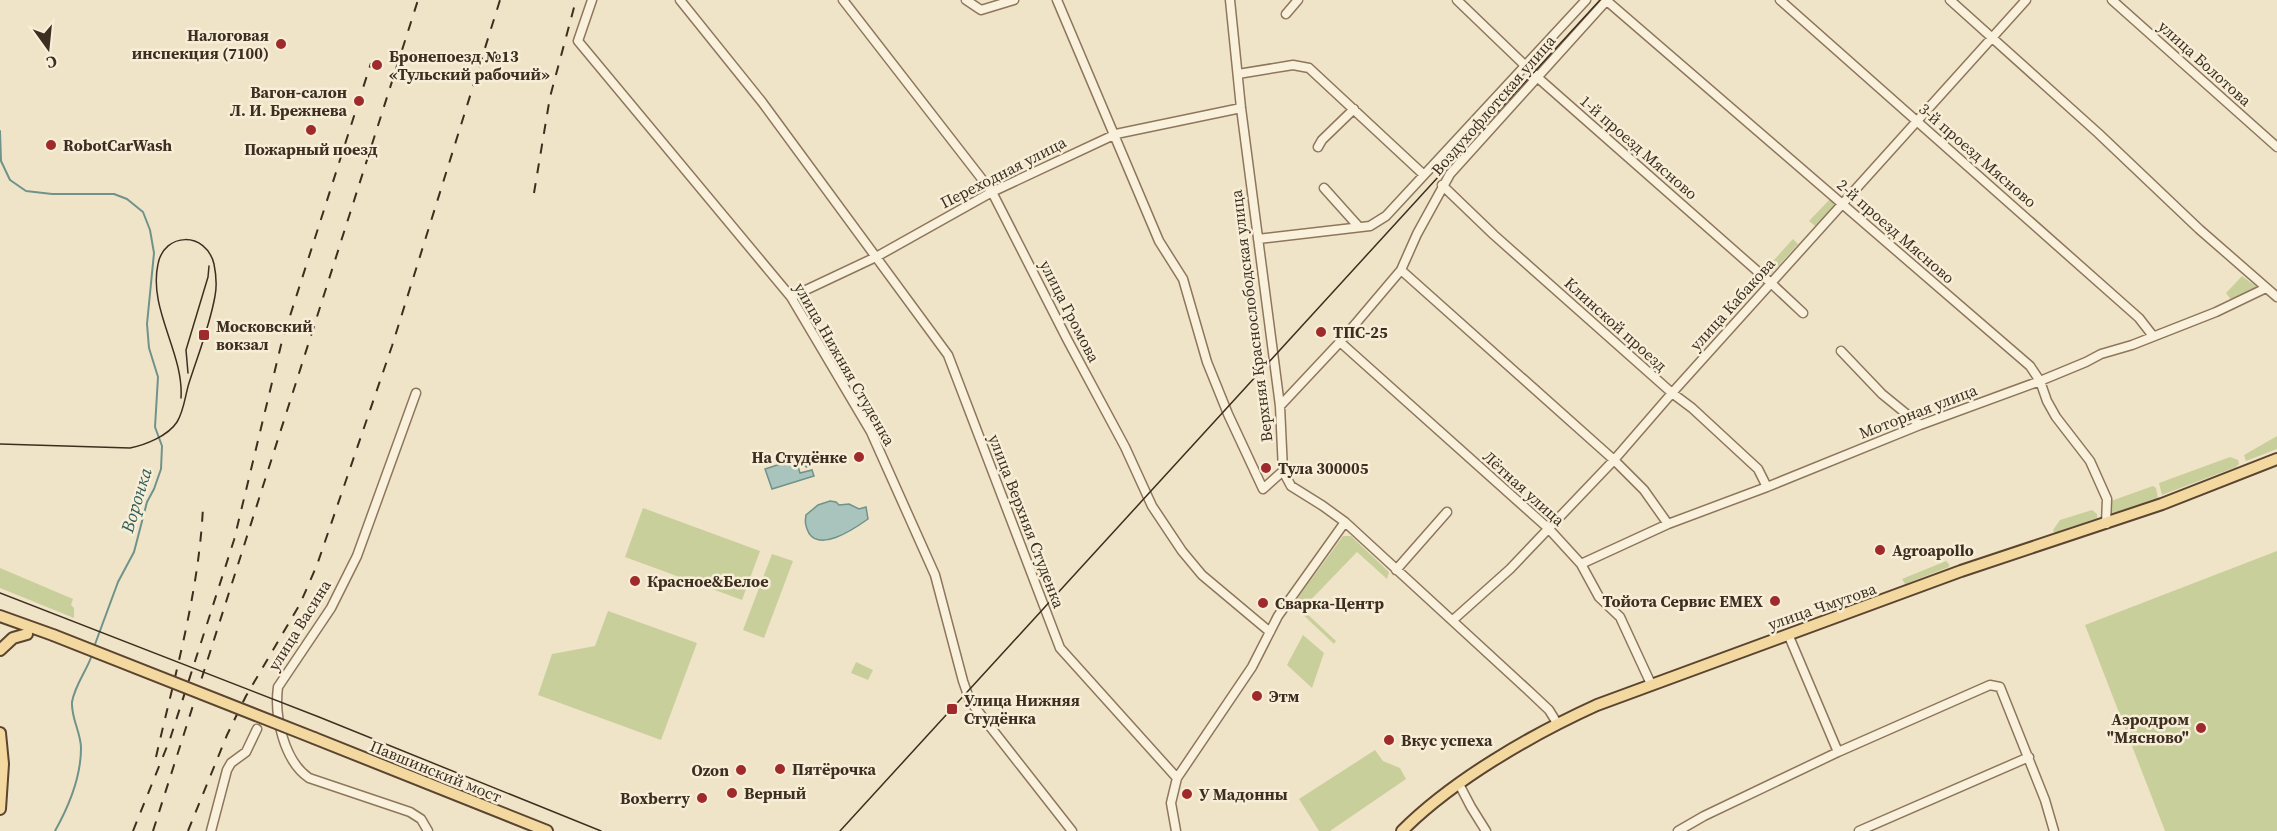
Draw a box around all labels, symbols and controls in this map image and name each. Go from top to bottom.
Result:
street label: улица Болотова [2154,15,2257,111]
north arrow [18,18,78,78]
place label: Налоговая инспекция (7100) [132,24,269,64]
street label: Воздухофлотская улица [1426,29,1561,180]
marker: Налоговая инспекция (7100) [274,37,288,51]
place label: Бронепоезд №13 «Тульский рабочий» [389,45,550,85]
text: С [44,51,60,74]
marker: Бронепоезд №13 «Тульский рабочий» [370,58,384,72]
place label: Вагон-салон Л. И. Брежнева [230,81,347,121]
street label: 1-й проезд Мясново [1575,90,1703,204]
marker: Вагон-салон Л. И. Брежнева [352,94,366,108]
street label: 3-й проезд Мясново [1914,98,2042,212]
marker: Пожарный поезд [304,123,318,137]
street label: Переходная улица [936,130,1071,213]
place label: RobotCarWash [63,134,172,156]
marker: RobotCarWash [44,138,58,152]
place label: Пожарный поезд [244,138,378,160]
street label: 2-й проезд Мясново [1832,174,1960,288]
street label: Верхняя Краснослободская улица [1225,188,1277,443]
street label: улица Кабакова [1684,252,1780,355]
street label: улица Громова [1035,256,1106,367]
street label: Клинской проезд [1560,272,1672,376]
street label: улица Нижняя Cтуденкa [789,278,901,450]
place label: Московский вокзал [216,315,313,355]
place label: ТПС-25 [1333,321,1388,343]
marker: ТПС-25 [1314,325,1328,339]
marker: Московский вокзал [197,328,211,342]
street label: Моторная улица [1856,378,1981,444]
street label: улица Верхняя Студенка [984,431,1071,612]
street label: Лётная улица [1478,445,1570,531]
place label: На Студёнке [752,446,847,468]
marker: На Студёнке [852,450,866,464]
place label: Тула 300005 [1278,457,1369,479]
marker: Тула 300005 [1259,461,1273,475]
water label: Воронка [114,464,158,536]
place label: Agroapollo [1892,539,1974,561]
marker: Agroapollo [1873,543,1887,557]
place label: Красное&Белое [647,570,769,592]
marker: Красное&Белое [628,574,642,588]
street label: улица Васина [262,575,336,675]
street label: улица Чмутова [1765,577,1880,635]
place label: Тойота Сервис EMEX [1602,590,1764,612]
place label: Сварка-Центр [1275,592,1384,614]
marker: Тойота Сервис EMEX [1768,594,1782,608]
marker: Сварка-Центр [1256,596,1270,610]
place label: Этм [1269,685,1300,707]
place label: Улица Нижняя Студёнка [964,689,1080,729]
marker: Этм [1250,689,1264,703]
marker: Улица Нижняя Студёнка [945,702,959,716]
place label: Аэродром "Мясново" [2107,708,2189,748]
marker: Аэродром "Мясново" [2194,721,2208,735]
place label: Вкус успеха [1401,729,1493,751]
marker: Вкус успеха [1382,733,1396,747]
street label: Павшинский мост [367,735,506,808]
place label: Пятёрочка [792,758,877,780]
place label: Ozon [691,759,729,781]
marker: Пятёрочка [773,762,787,776]
marker: Ozon [734,763,748,777]
place label: Верный [744,782,807,804]
place label: У Мадонны [1199,783,1288,805]
marker: Верный [725,786,739,800]
place label: Boxberry [620,787,690,809]
marker: У Мадонны [1180,787,1194,801]
marker: Boxberry [695,791,709,805]

